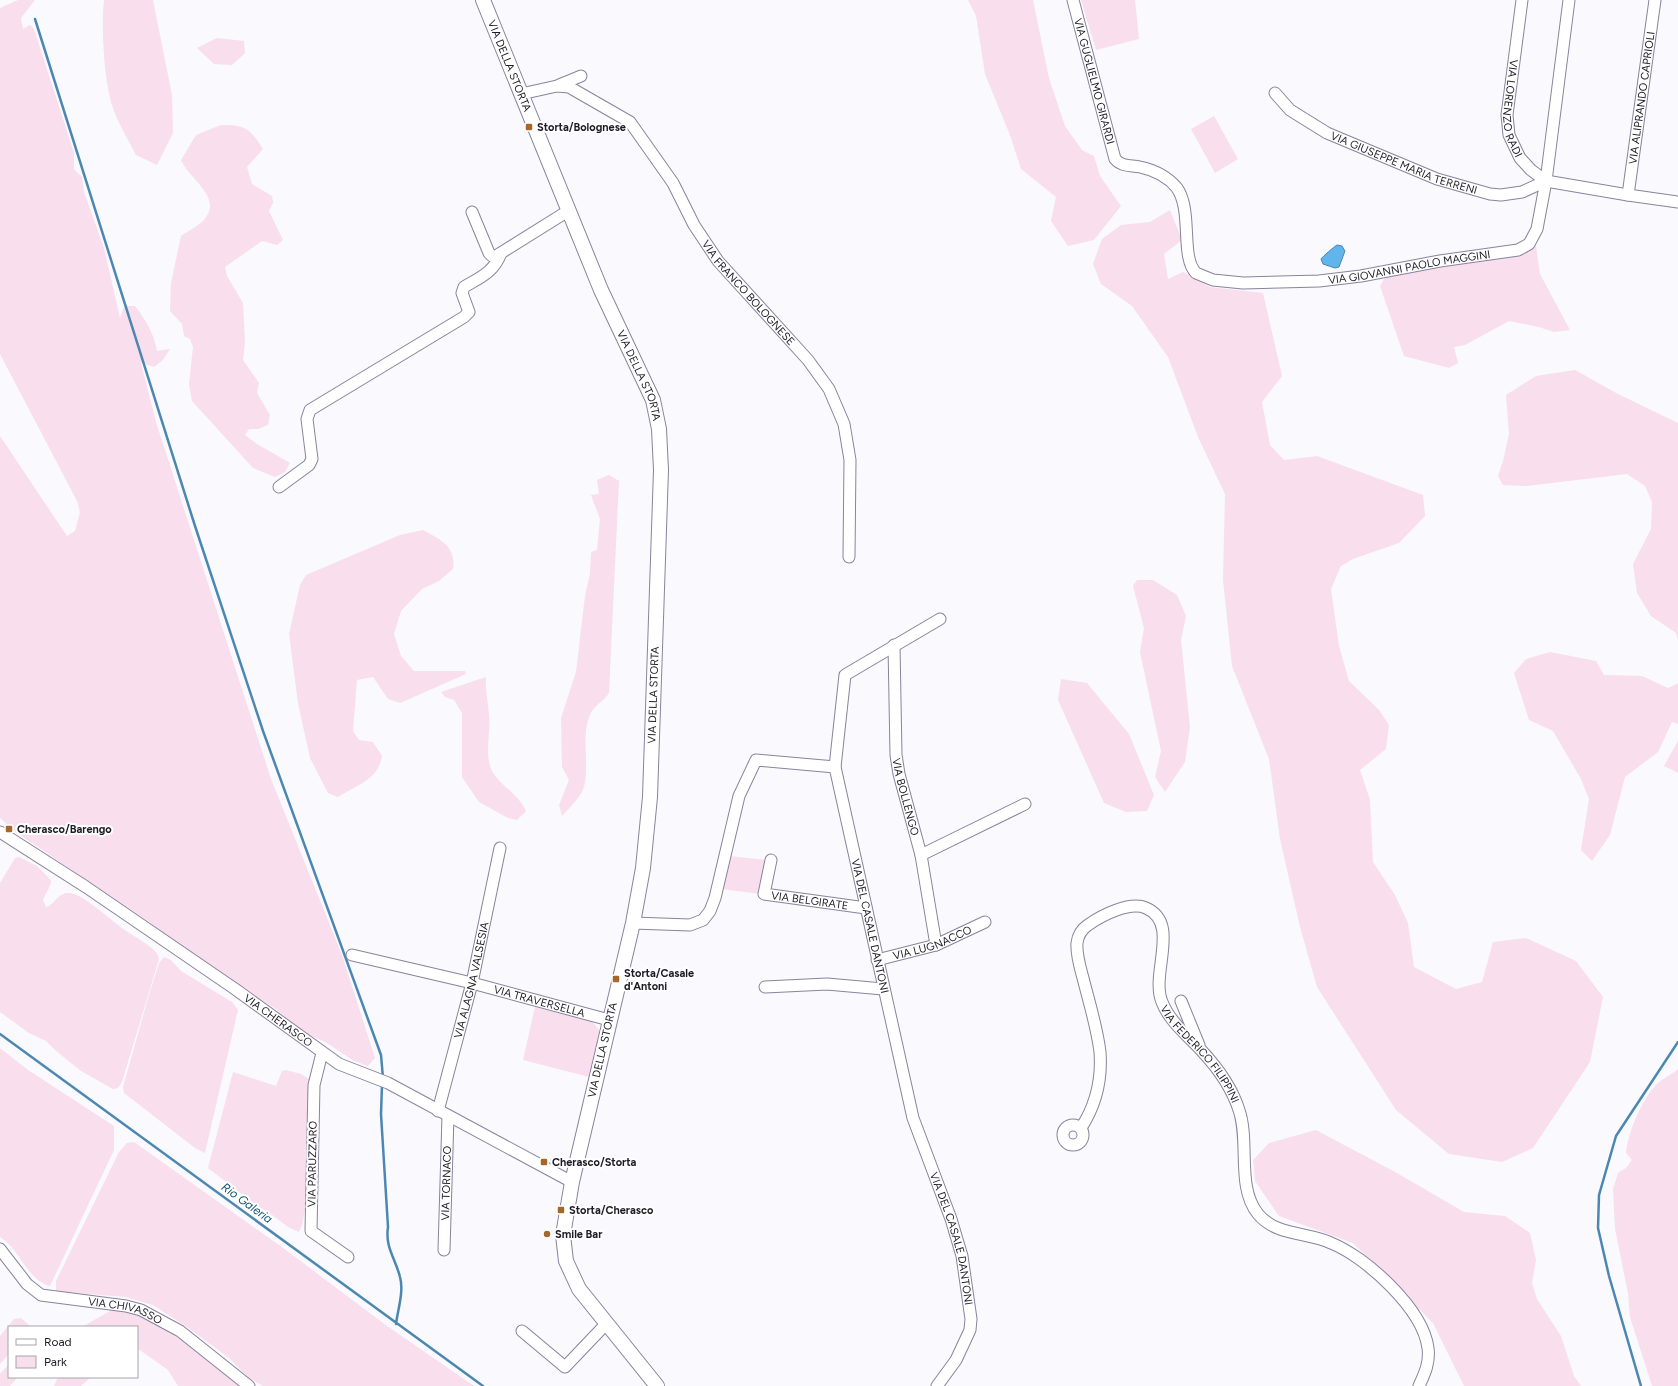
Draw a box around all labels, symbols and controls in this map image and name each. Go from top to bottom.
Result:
street label: VIA GUGLIELMO GIRARDI [1071,17,1117,146]
street label: VIA DELLA STORTA [485,18,534,114]
street label: VIA ALIPRANDO CAPRIOLI [1626,31,1658,165]
street label: VIA LORENZO RADI [1500,59,1525,160]
place label: Storta/Bolognese [537,121,626,134]
marker: Storta/Bolognese [524,122,534,132]
street label: VIA GIUSEPPE MARIA TERRENI [1329,129,1479,197]
street label: VIA FRANCO BOLOGNESE [699,238,797,348]
street label: VIA GIOVANNI PAOLO MAGGINI [1327,248,1491,287]
street label: VIA DELLA STORTA [614,328,663,423]
street label: VIA DELLA STORTA [645,646,662,744]
street label: VIA BOLLENGO [890,757,922,838]
place label: Cherasco/Barengo [17,823,112,836]
marker: Cherasco/Barengo [4,824,14,834]
street label: VIA DEL CASALE DANTONI [849,857,891,995]
street label: VIA BELGIRATE [770,889,849,913]
street label: VIA ALAGNA VALSESIA [452,920,492,1040]
street label: VIA LUGNACCO [892,923,974,963]
place label: Storta/Casale d'Antoni [624,967,694,993]
marker: Storta/Casale d'Antoni [611,974,621,984]
street label: VIA TRAVERSELLA [492,983,587,1020]
street label: VIA CHERASCO [241,992,315,1050]
street label: VIA DELLA STORTA [585,1001,620,1099]
street label: VIA FEDERICO FILIPPINI [1157,1003,1242,1105]
street label: VIA PARUZZARO [305,1120,320,1207]
street label: VIA TORNACO [439,1145,454,1220]
place label: Cherasco/Storta [552,1156,637,1169]
marker: Cherasco/Storta [539,1157,549,1167]
street label: VIA DEL CASALE DANTONI [927,1171,975,1306]
water label: Rio Galeria [219,1180,275,1226]
place label: Storta/Cherasco [569,1204,654,1217]
marker: Storta/Cherasco [556,1205,566,1215]
place label: Smile Bar [555,1228,603,1241]
marker: Smile Bar [542,1229,552,1239]
street label: VIA CHIVASSO [87,1295,165,1327]
legend [8,1326,138,1378]
text: Road [44,1335,72,1349]
text: Park [44,1355,67,1369]

